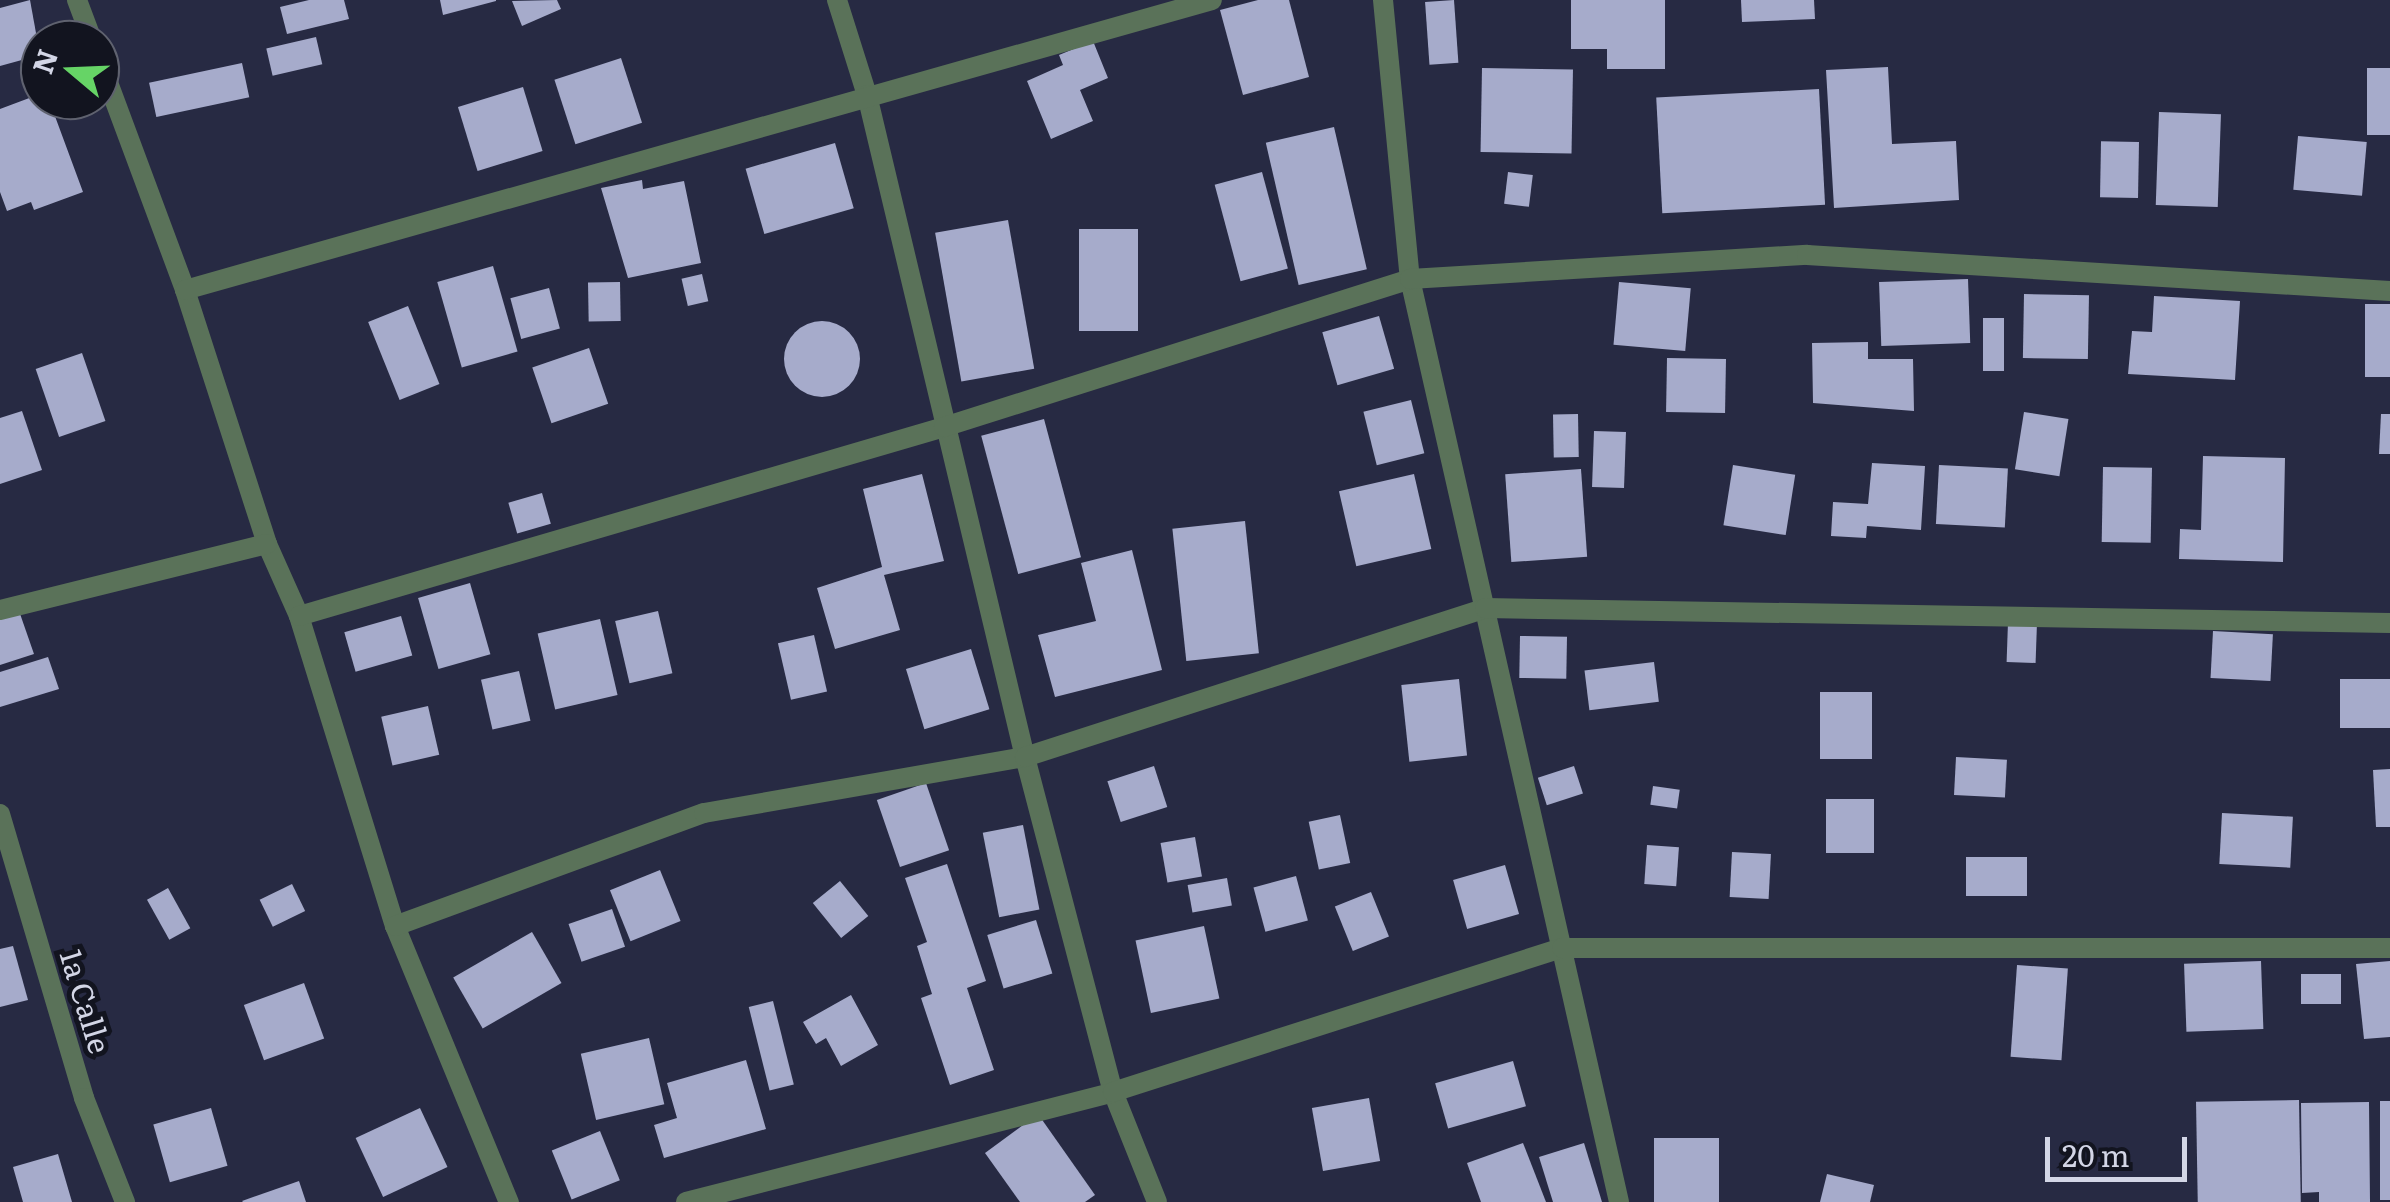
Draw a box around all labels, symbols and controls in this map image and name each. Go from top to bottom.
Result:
north arrow [20,20,120,120]
text: N [20,43,67,79]
street label: 1a Calle [54,945,120,1057]
scale bar [2050,1117,2192,1179]
text: 20 m [2062,1132,2130,1176]

